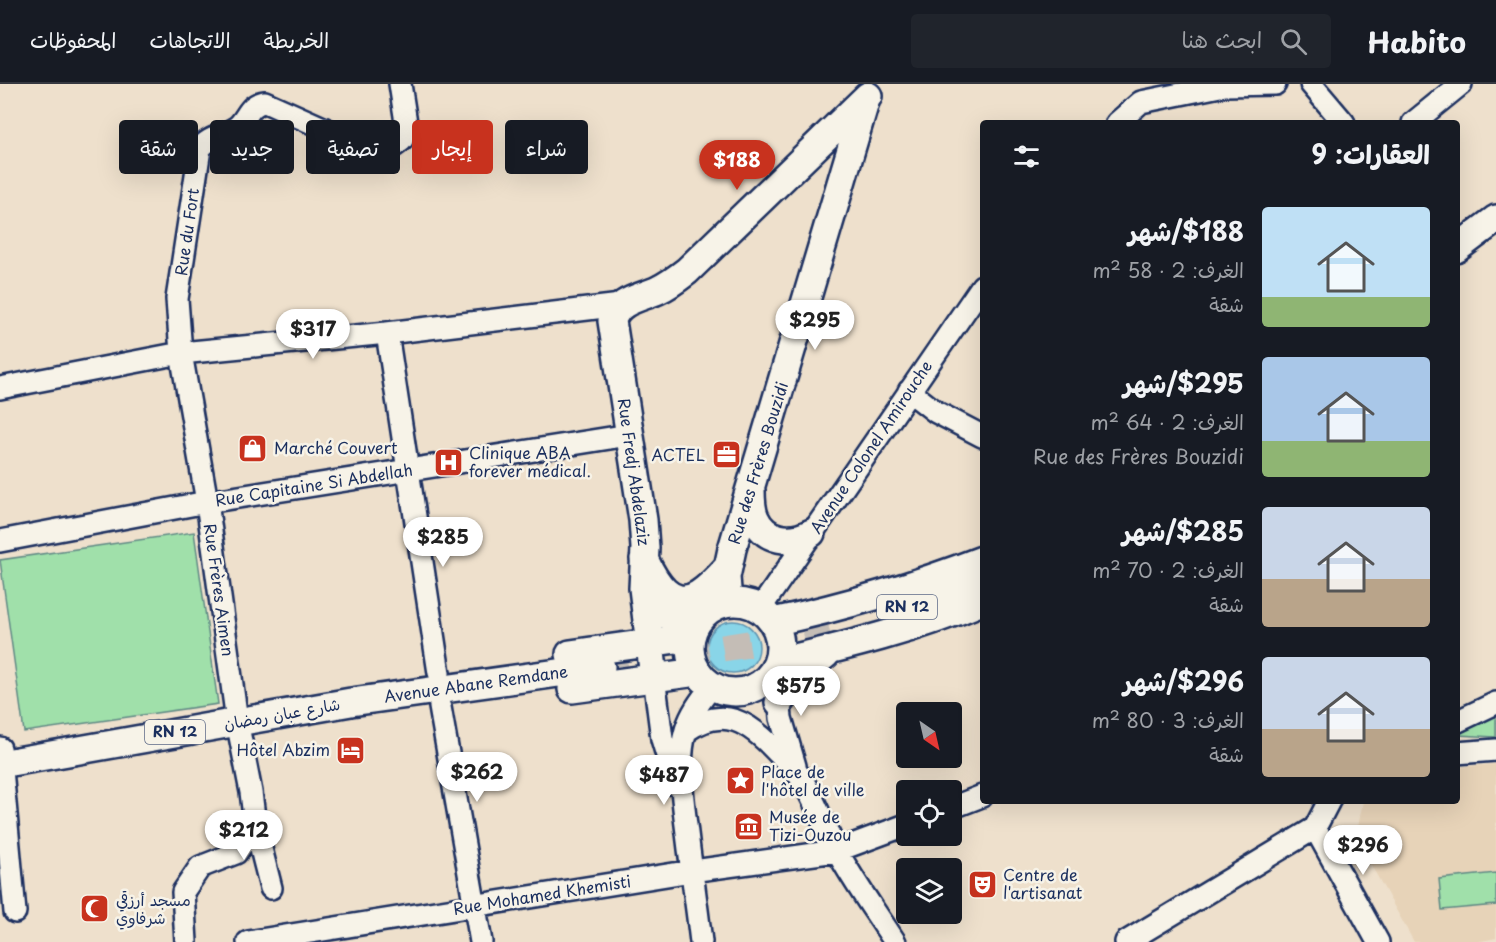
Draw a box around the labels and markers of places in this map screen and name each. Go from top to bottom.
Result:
pin: $188 [701,140,773,191]
pin: $295 [779,300,851,351]
pin: $317 [277,309,349,360]
shop icon: Marché Couvert [237,432,269,464]
place label: Marché Couvert [274,435,398,459]
office icon: ACTEL [710,439,742,471]
place label: Clinique ABA forever médical. [469,440,591,482]
place label: ACTEL [651,442,705,466]
hospital icon: Clinique ABA forever médical. [432,446,464,478]
pin: $285 [407,517,479,568]
pin: $575 [765,666,837,717]
hotel icon: Hôtel Abzim [335,734,367,766]
place label: Hôtel Abzim [237,737,330,761]
pin: $262 [441,752,513,803]
pin: $487 [628,755,700,806]
place label: Place de l'hôtel de ville [761,759,865,801]
place icon: Place de l'hôtel de ville [724,765,756,797]
place label: Musée de Tizi-Ouzou [769,804,852,846]
pin: $212 [208,810,280,861]
museum icon: Musée de Tizi-Ouzou [732,810,764,842]
pin: $296 [1327,825,1399,876]
place label: Centre de l'artisanat [1003,862,1083,904]
theatre icon: Centre de l'artisanat [966,868,998,900]
place label: مسجد أرزقي شرفاوي [116,887,191,930]
mosque icon: مسجد أرزقي شرفاوي [79,893,111,925]

